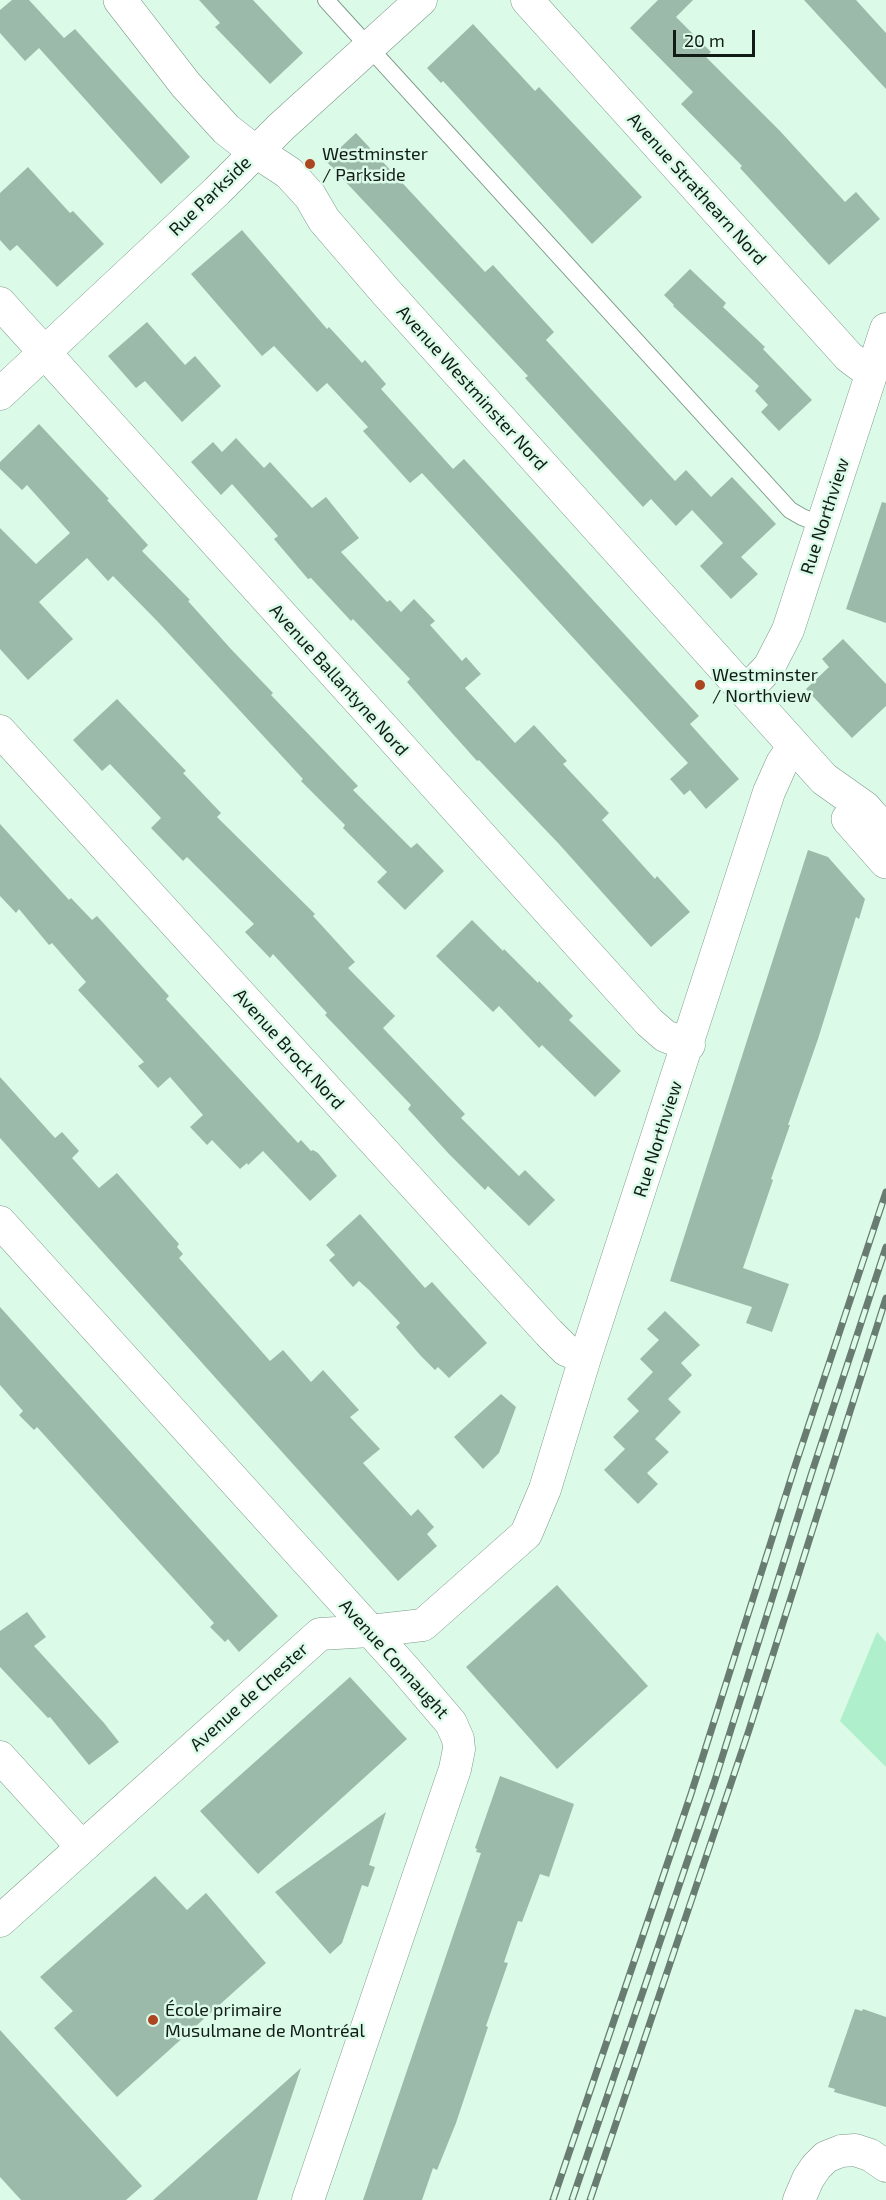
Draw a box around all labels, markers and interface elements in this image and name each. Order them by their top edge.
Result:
scale bar [676,18,758,56]
text: 20 m [684,29,725,51]
street label: Avenue Strathearn Nord [623,109,771,269]
place label: Westminster / Parkside [322,143,428,186]
street label: Rue Parkside [165,152,255,240]
marker: Westminster / Parkside [303,157,317,171]
street label: Avenue Westminster Nord [392,301,552,475]
street label: Rue Northview [796,455,854,577]
street label: Avenue Ballantyne Nord [265,600,413,760]
place label: Westminster / Northview [712,664,818,706]
marker: Westminster / Northview [693,678,707,692]
street label: Avenue Brock Nord [229,984,349,1114]
street label: Rue Northview [629,1078,687,1200]
street label: Avenue Connaught [335,1595,453,1723]
street label: Avenue de Chester [185,1638,313,1756]
place label: École primaire Musulmane de Montréal [165,1999,365,2042]
marker: École primaire Musulmane de Montréal [146,2013,160,2027]

